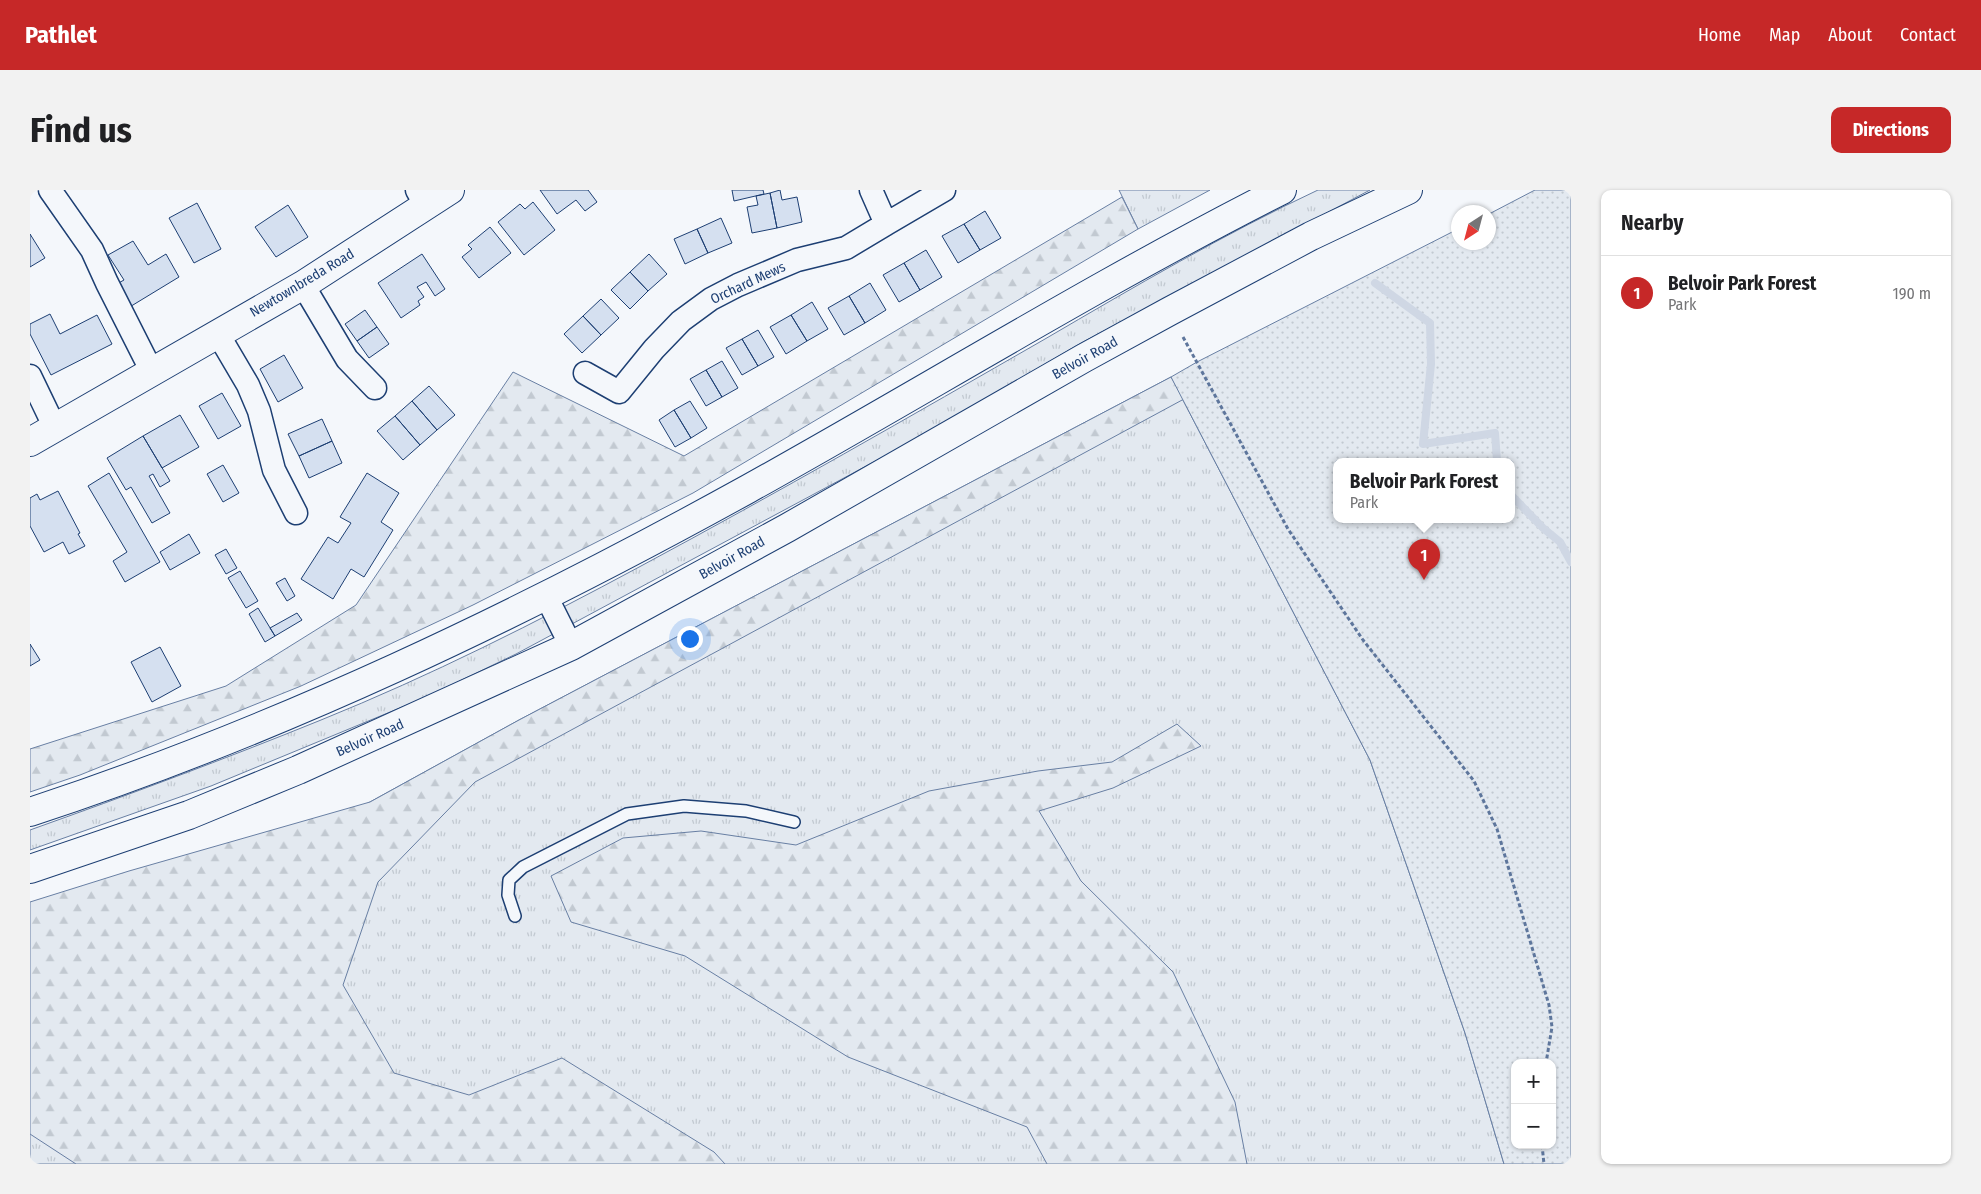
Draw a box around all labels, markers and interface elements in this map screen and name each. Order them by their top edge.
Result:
text: Pathlet [25,21,97,49]
text: Home [1698,24,1741,46]
text: Map [1769,24,1800,46]
text: About [1828,24,1872,46]
text: Contact [1900,24,1956,46]
button: Directions [1831,107,1951,153]
text: Find us [30,109,132,151]
north arrow [1451,205,1496,250]
text: Nearby [1621,210,1683,236]
street label: Newtownbreda Road [247,245,357,321]
street label: Orchard Mews [708,258,788,308]
text: Belvoir Park Forest [1668,272,1816,295]
text: 1 [1634,284,1640,303]
text: 190 m [1893,284,1931,303]
text: Park [1668,295,1696,314]
street label: Belvoir Road [1049,333,1121,383]
popup [1333,458,1515,523]
text: Belvoir Park Forest [1350,470,1498,493]
text: Park [1350,493,1378,512]
street label: Belvoir Road [696,533,768,583]
pin: 1 [1408,539,1440,580]
your location [677,626,703,652]
street label: Belvoir Road [333,716,407,760]
map controls [1511,1059,1556,1149]
button: + [1511,1059,1556,1104]
button: − [1511,1104,1556,1149]

